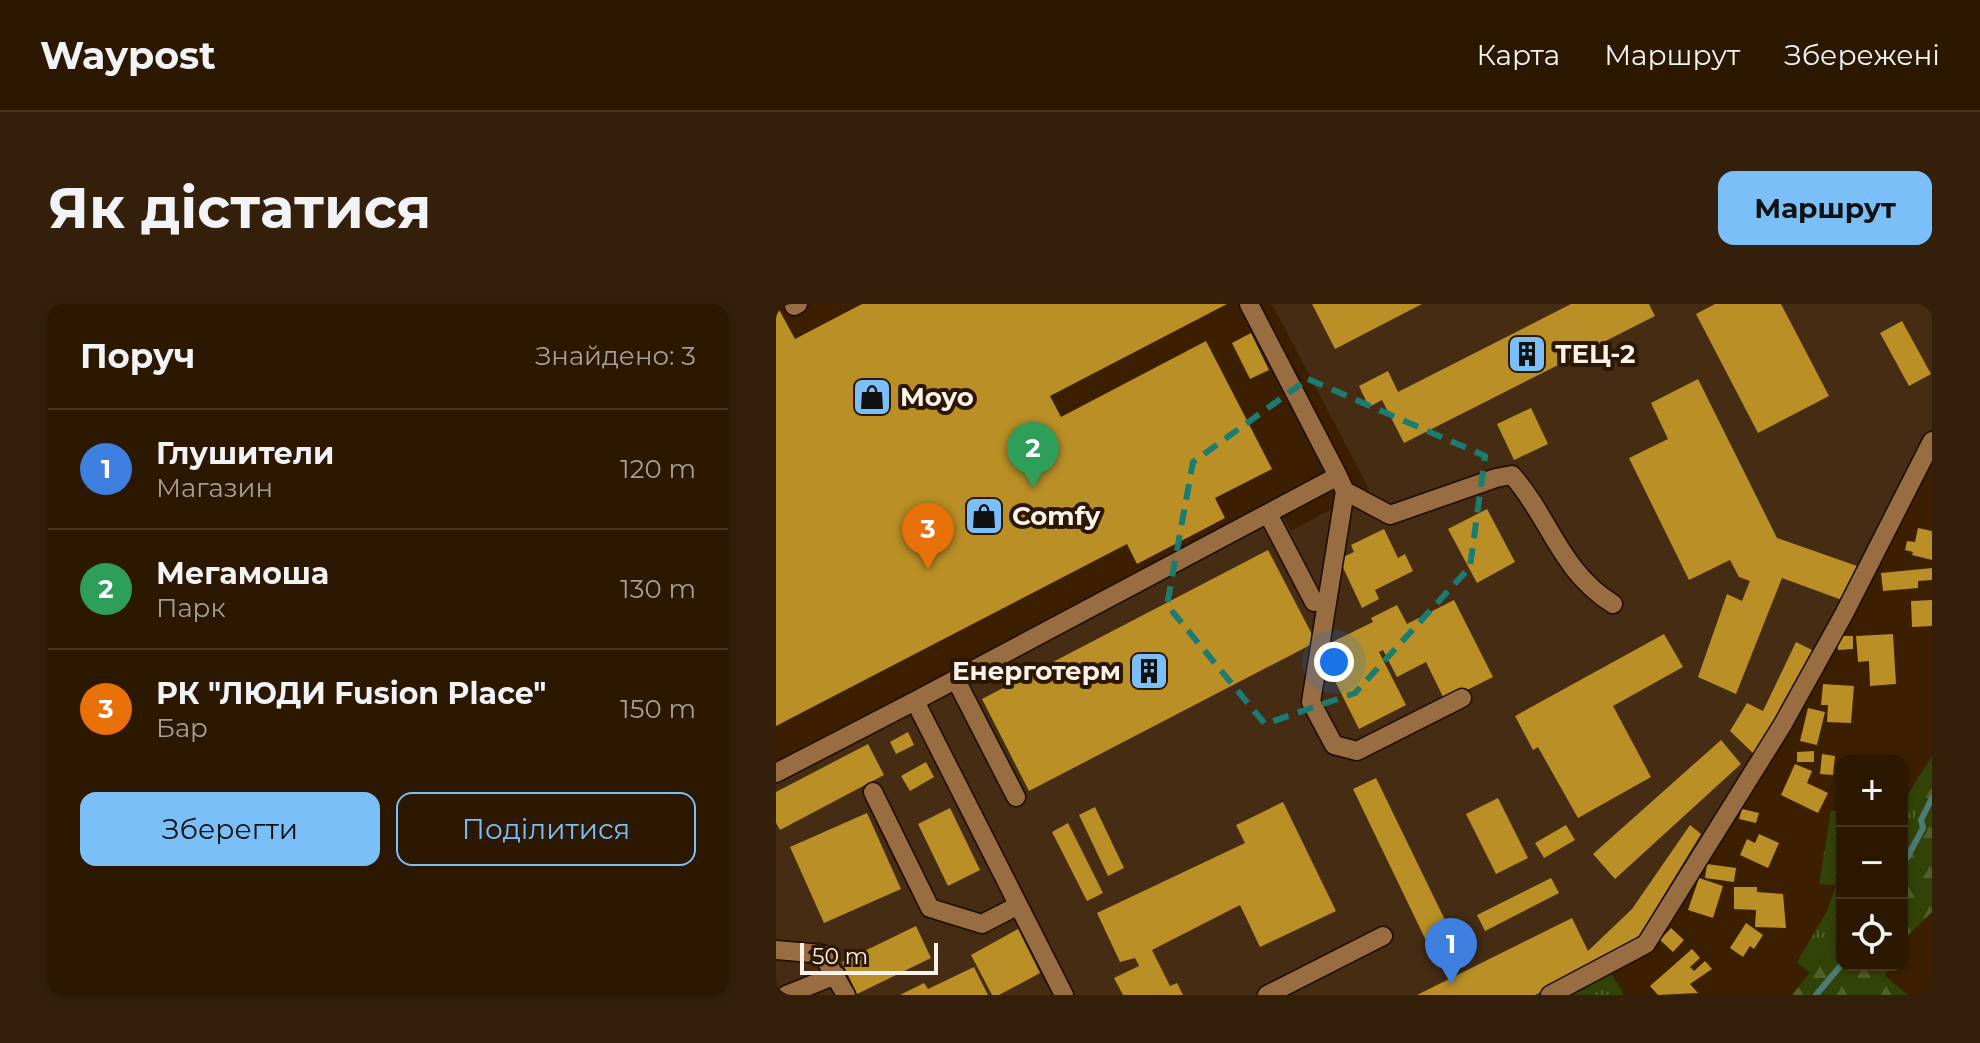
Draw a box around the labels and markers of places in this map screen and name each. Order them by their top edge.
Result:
building icon: ТЕЦ-2 [1506,333,1548,375]
place label: ТЕЦ-2 [1555,338,1635,370]
shop icon: Moyo [851,376,893,418]
place label: Moyo [900,381,974,413]
pin: 2 [1007,422,1059,488]
shop icon: Comfy [963,495,1005,537]
place label: Comfy [1012,500,1101,532]
pin: 3 [902,503,954,569]
building icon: Енерготерм [1128,650,1170,692]
place label: Енерготерм [952,655,1121,687]
pin: 1 [1425,918,1477,984]

